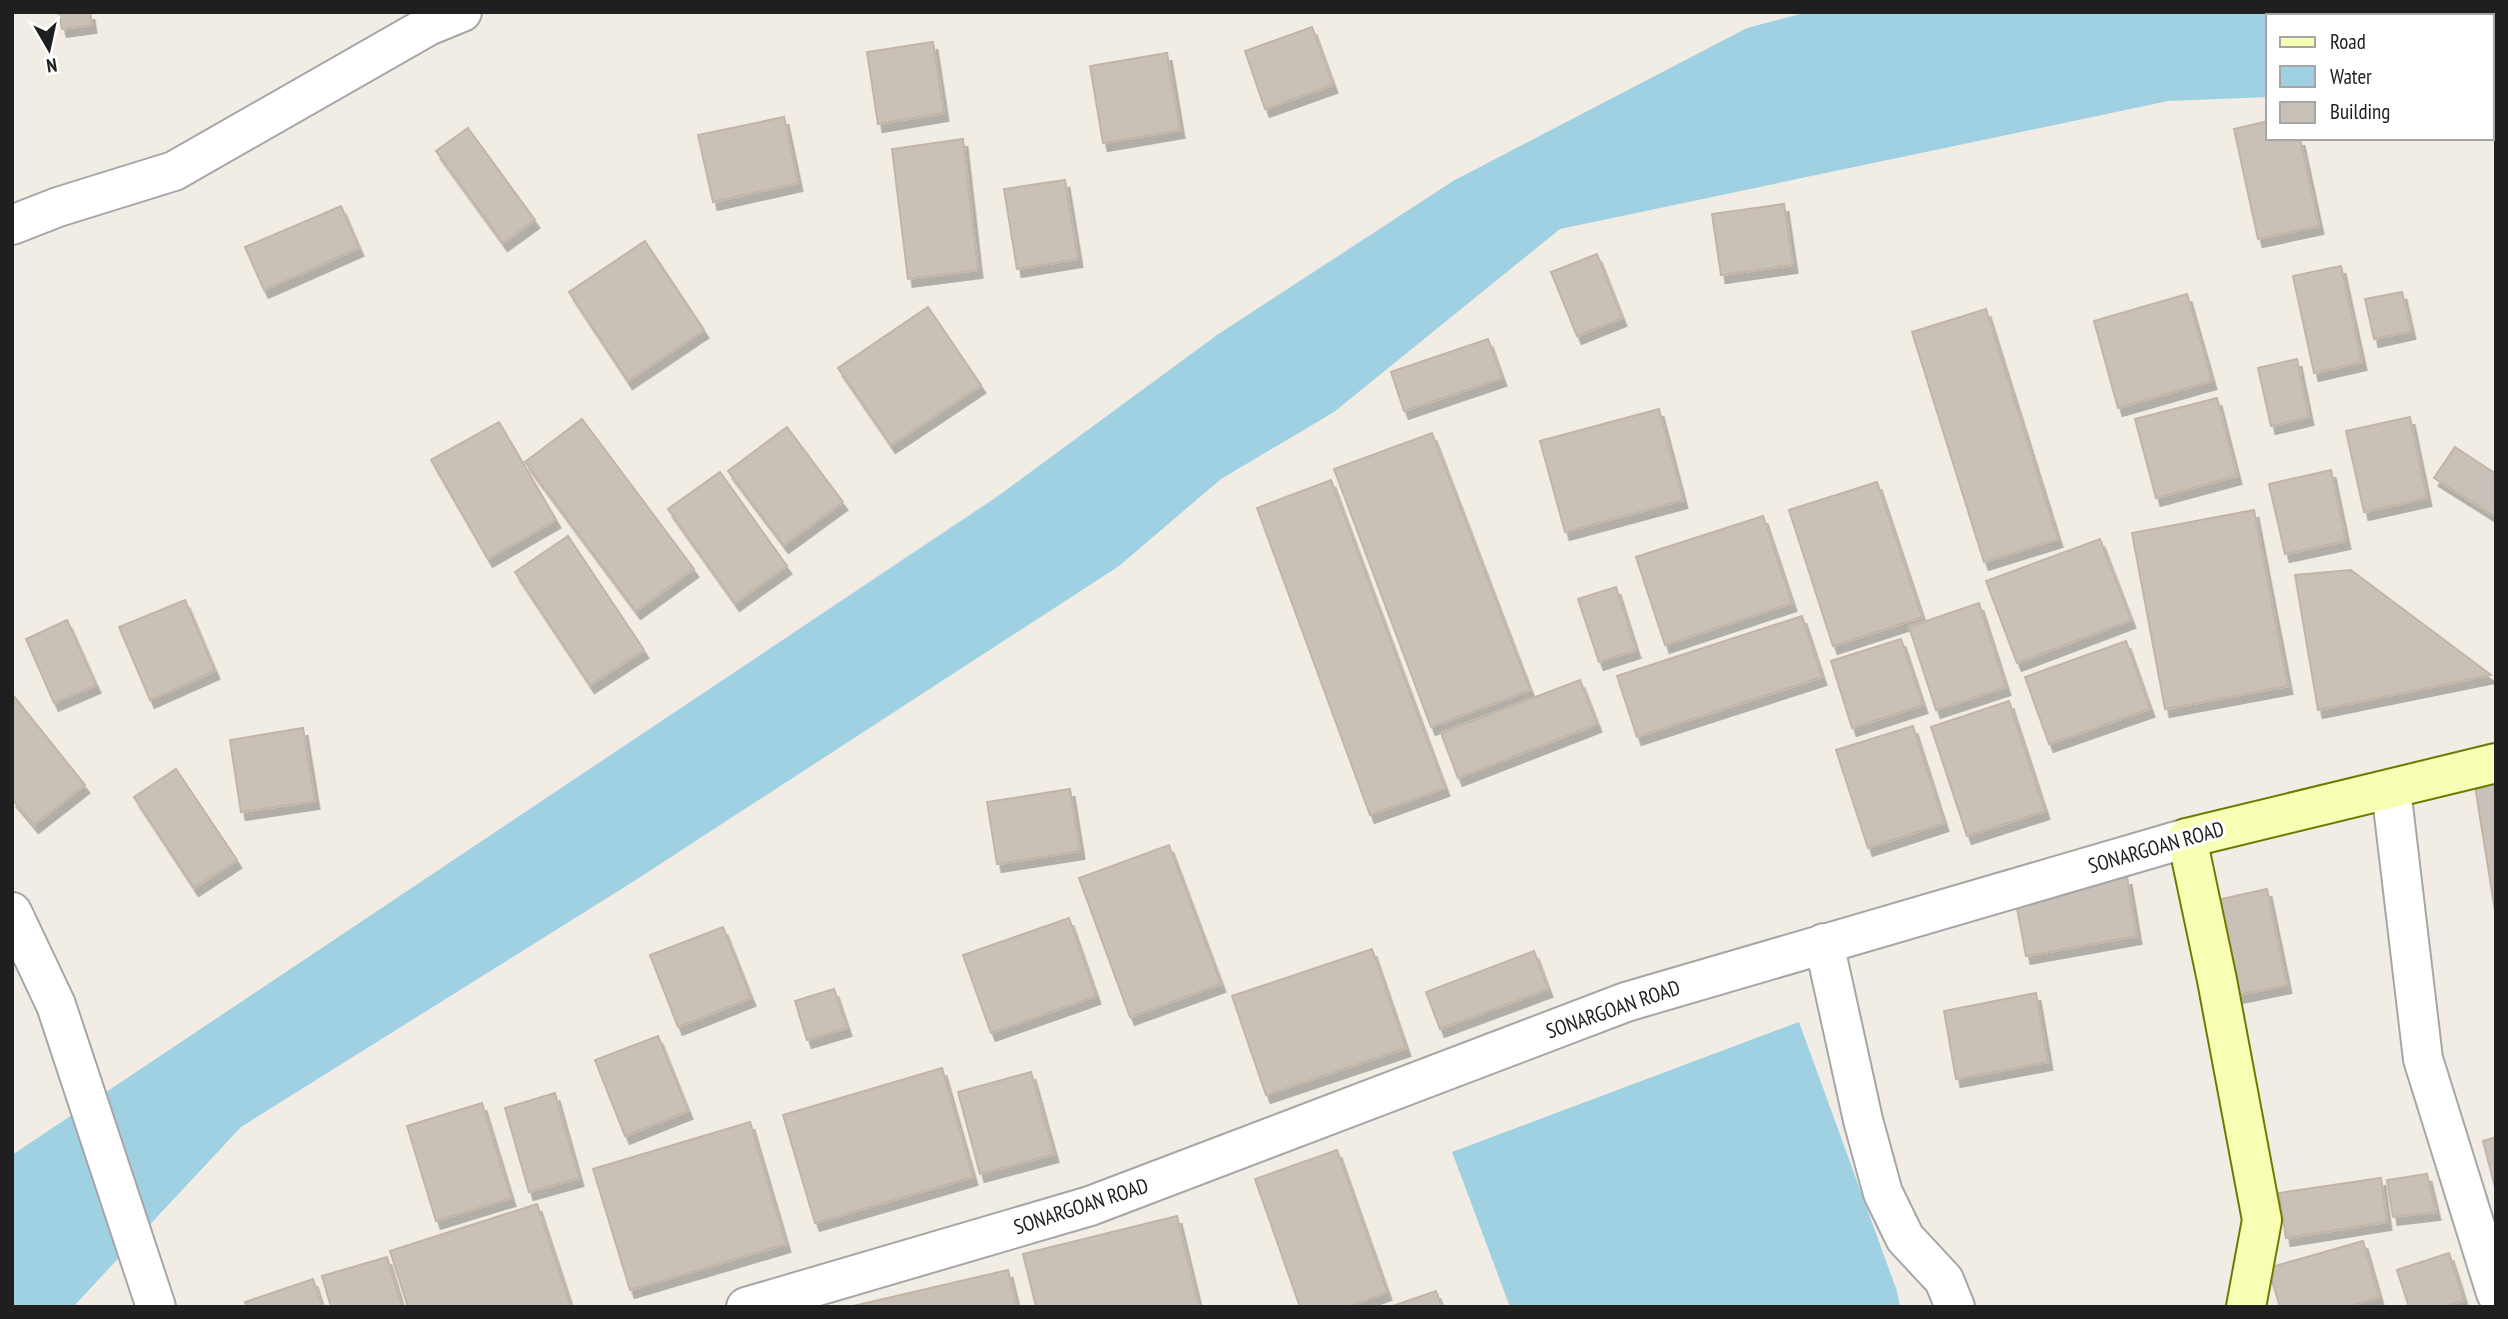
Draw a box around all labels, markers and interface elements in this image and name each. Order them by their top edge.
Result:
north arrow [14,14,84,84]
legend [2266,14,2494,140]
text: Road [2330,28,2366,55]
text: N [45,53,59,78]
text: Water [2330,63,2372,90]
text: Building [2330,98,2390,125]
street label: SONARGOAN ROAD [2085,815,2227,879]
street label: SONARGOAN ROAD [1542,973,1684,1045]
street label: SONARGOAN ROAD [1010,1172,1152,1240]

